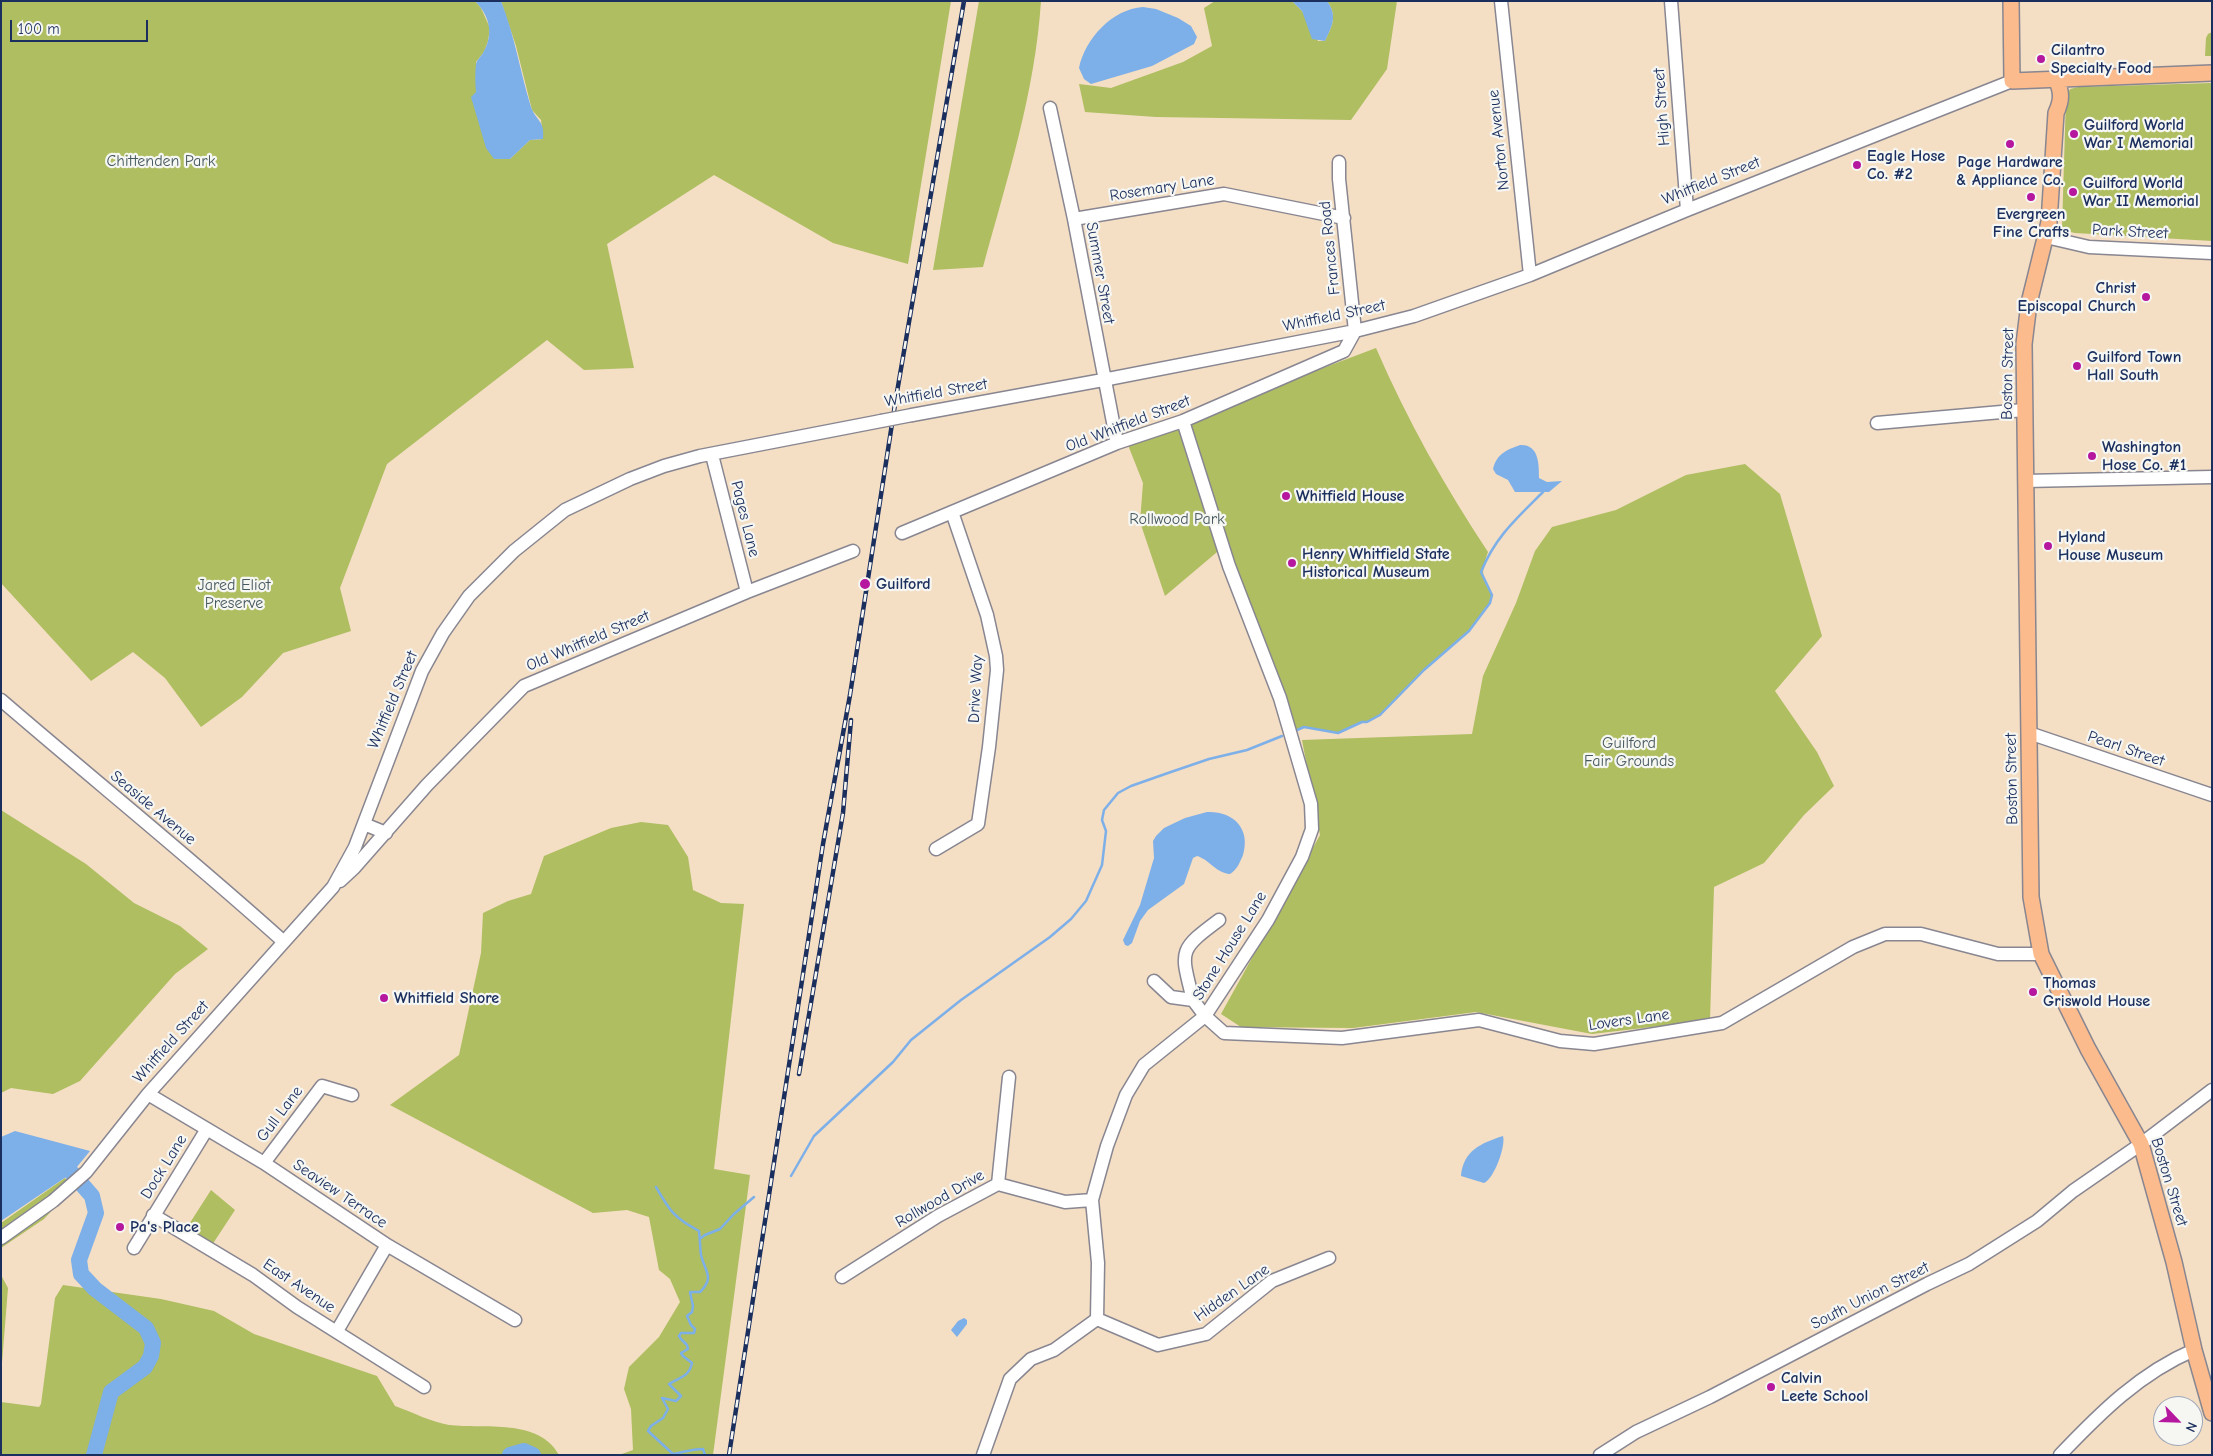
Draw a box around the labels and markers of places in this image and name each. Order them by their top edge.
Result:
place label: Cilantro Specialty Food [2051,40,2152,78]
marker: Cilantro Specialty Food [2035,53,2047,65]
place label: Guilford World War I Memorial [2084,115,2193,153]
marker: Guilford World War I Memorial [2068,128,2080,140]
marker: Page Hardware & Appliance Co. [2004,138,2016,150]
place label: Eagle Hose Co. #2 [1867,146,1945,184]
place label: Page Hardware & Appliance Co. [1956,152,2064,190]
marker: Eagle Hose Co. #2 [1851,159,1863,171]
place label: Guilford World War II Memorial [2083,173,2199,211]
marker: Guilford World War II Memorial [2067,186,2079,198]
marker: Evergreen Fine Crafts [2025,191,2037,203]
place label: Evergreen Fine Crafts [1993,204,2069,242]
place label: Christ Episcopal Church [2017,278,2136,316]
marker: Christ Episcopal Church [2140,291,2152,303]
place label: Guilford Town Hall South [2087,347,2181,385]
marker: Guilford Town Hall South [2071,360,2083,372]
place label: Washington Hose Co. #1 [2102,437,2186,475]
marker: Washington Hose Co. #1 [2086,450,2098,462]
place label: Whitfield House [1296,486,1404,506]
marker: Whitfield House [1280,490,1292,502]
place label: Hyland House Museum [2058,527,2163,565]
marker: Hyland House Museum [2042,540,2054,552]
place label: Henry Whitfield State Historical Museum [1302,544,1450,582]
marker: Henry Whitfield State Historical Museum [1286,557,1298,569]
place label: Guilford [876,574,931,594]
marker: Guilford [858,577,872,591]
place label: Thomas Griswold House [2043,973,2150,1011]
marker: Thomas Griswold House [2027,986,2039,998]
place label: Whitfield Shore [394,988,499,1008]
marker: Whitfield Shore [378,992,390,1004]
place label: Pa's Place [130,1217,199,1237]
marker: Pa's Place [114,1221,126,1233]
place label: Calvin Leete School [1781,1368,1868,1406]
marker: Calvin Leete School [1765,1381,1777,1393]

